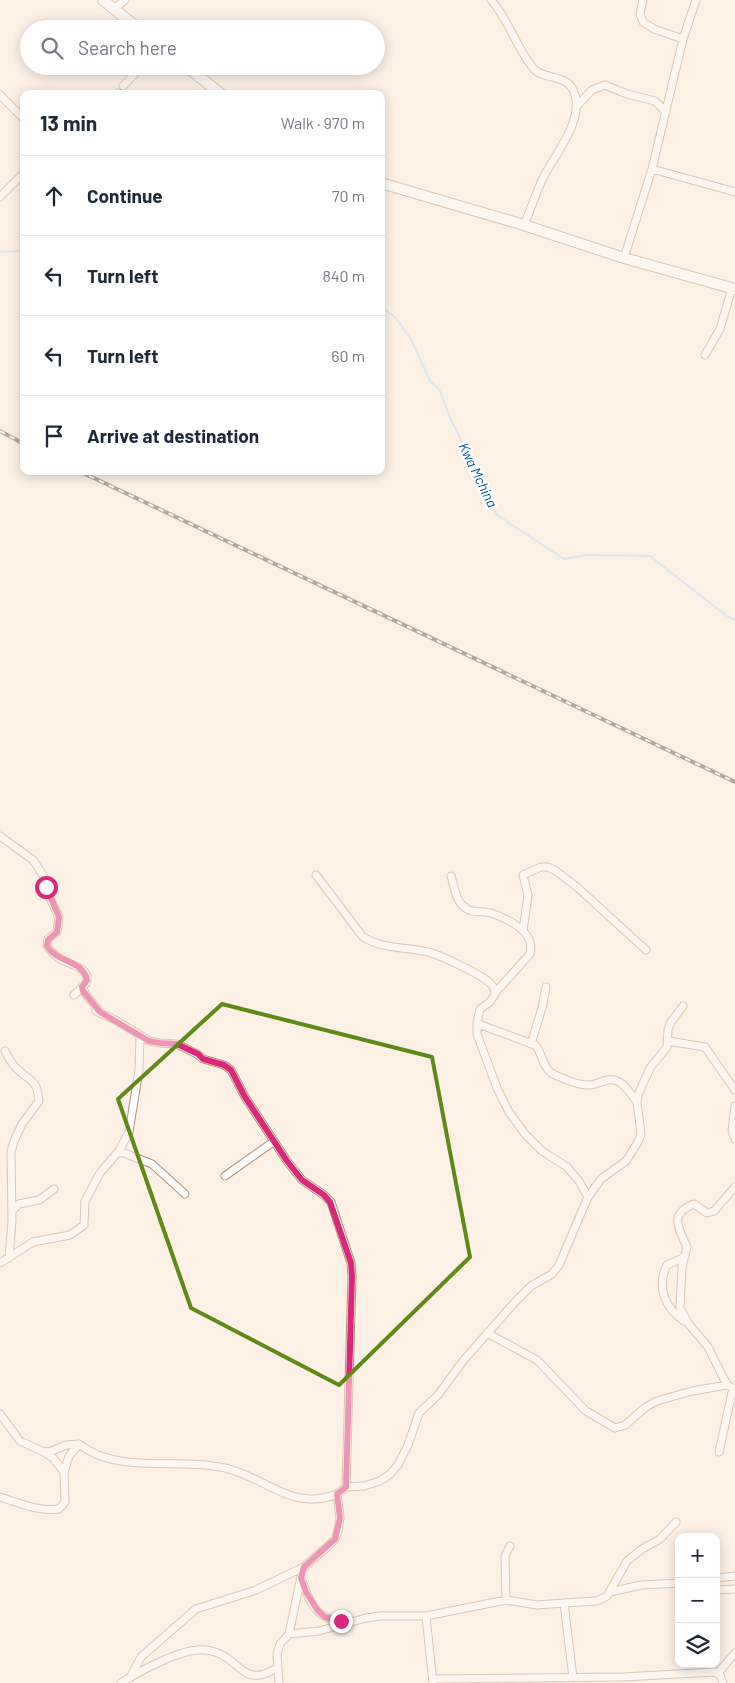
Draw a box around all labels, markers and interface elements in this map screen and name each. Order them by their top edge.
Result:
search box [20,20,385,75]
icon: search [38,34,66,62]
text: Search here [78,36,177,59]
text: 13 min [40,110,97,135]
text: Walk · 970 m [281,113,365,132]
icon: ahead [40,182,68,210]
text: Continue [87,184,163,207]
text: 70 m [332,186,365,205]
icon: left [40,262,68,290]
text: Turn left [87,264,158,287]
text: 840 m [322,266,365,285]
icon: left [40,342,68,370]
text: Turn left [87,344,158,367]
text: 60 m [331,346,365,365]
icon: arrive [40,422,68,450]
text: Arrive at destination [87,424,259,447]
water label: Kwa Mchina [455,440,501,510]
route start [35,876,58,899]
map controls [675,1533,720,1668]
button: + [675,1533,720,1578]
button: − [675,1578,720,1623]
route end [330,1610,353,1633]
button: layers [675,1623,720,1668]

